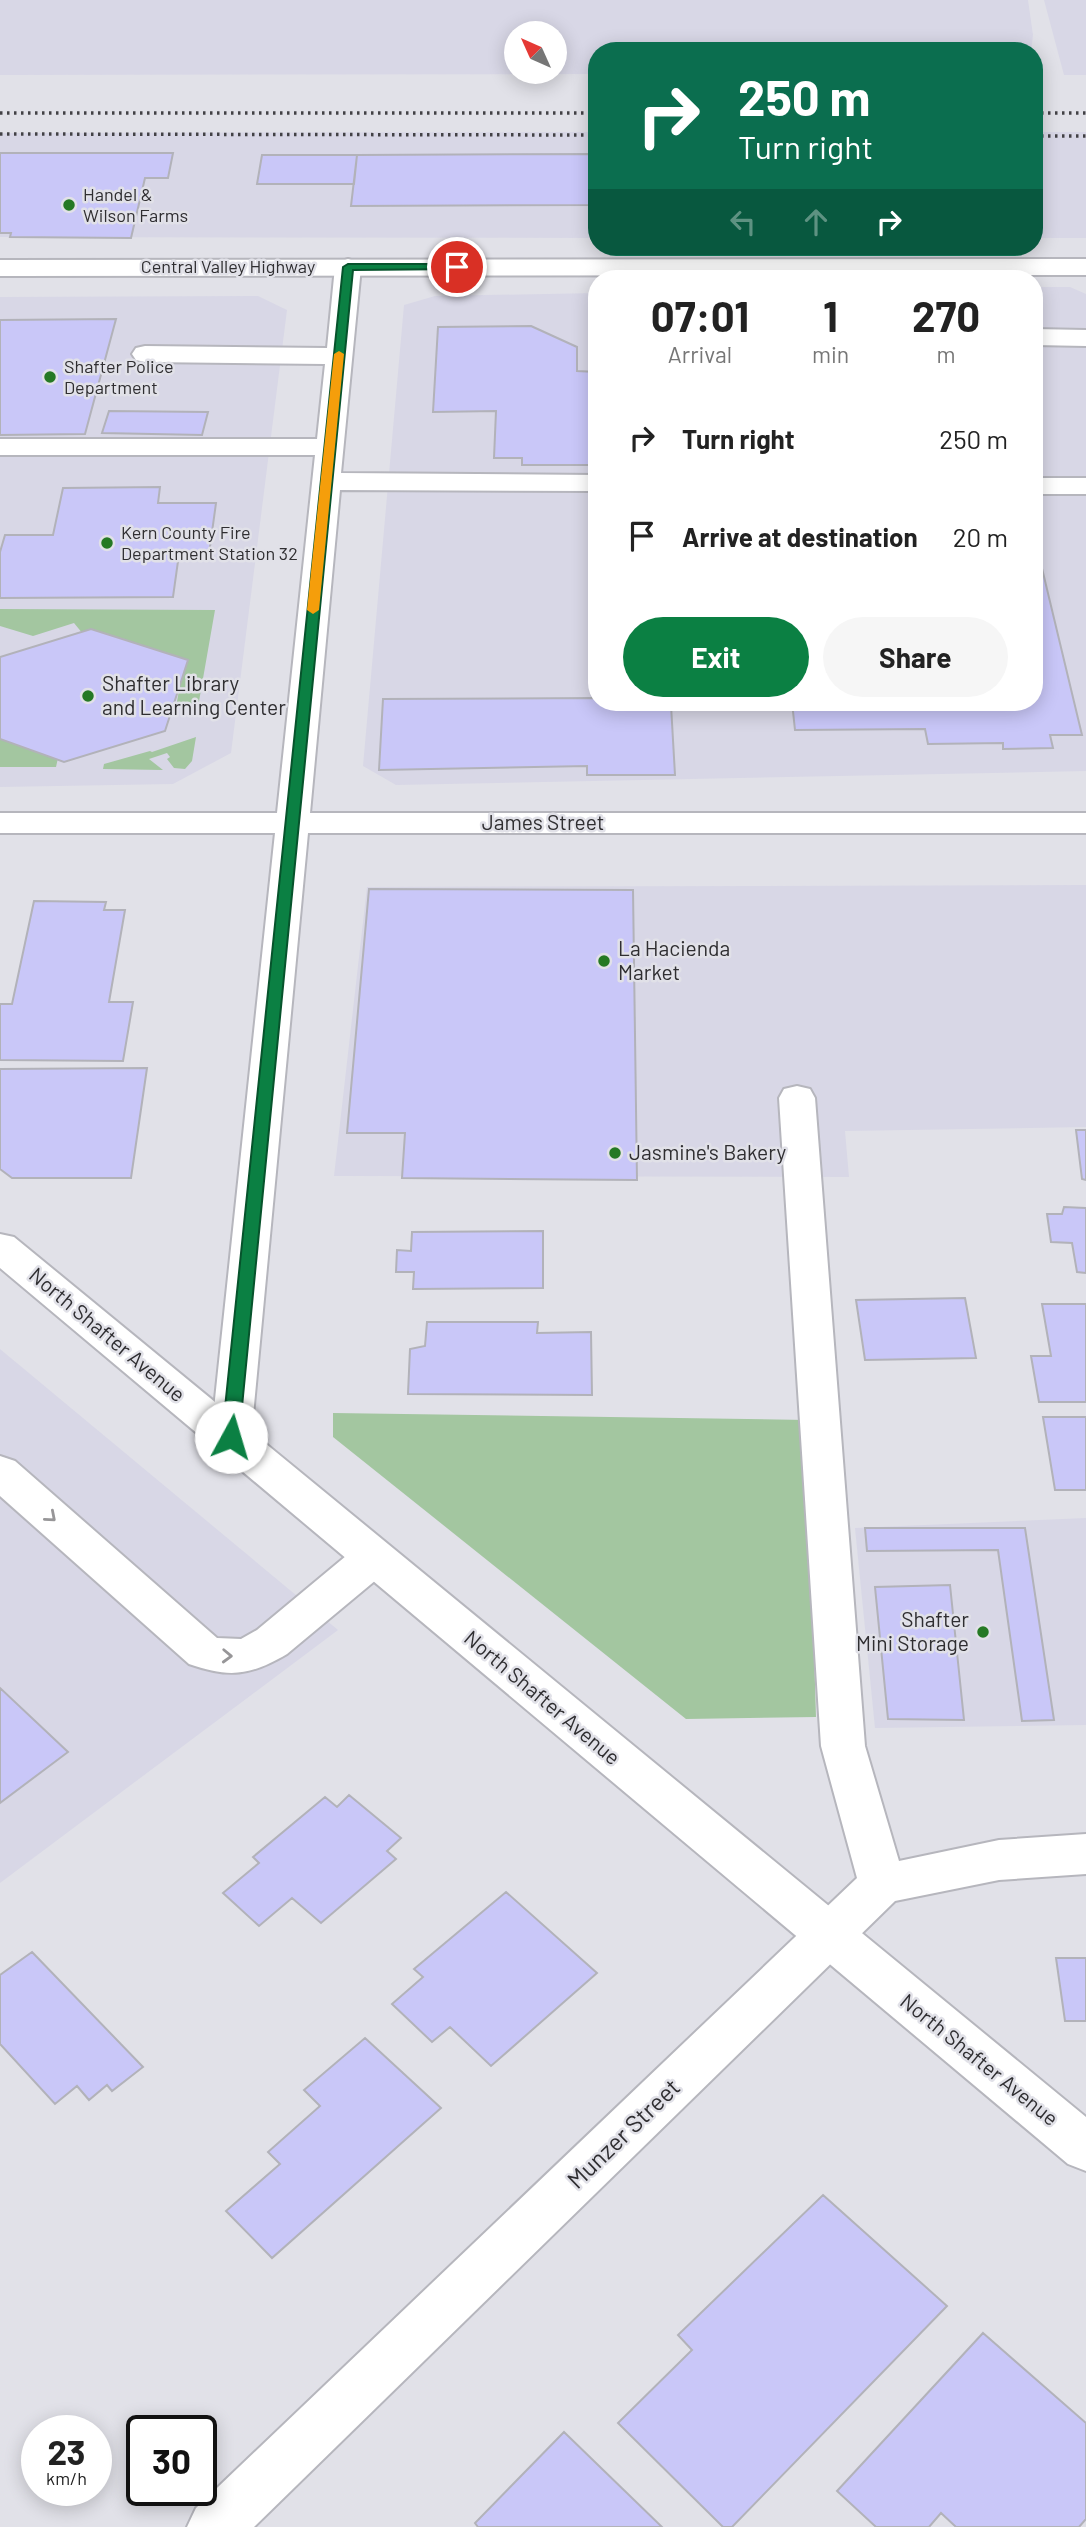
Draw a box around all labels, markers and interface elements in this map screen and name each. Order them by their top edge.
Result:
north arrow [504,21,567,84]
map controls [504,21,567,84]
text: 250 m [738,67,871,126]
icon: right [623,70,714,161]
text: Turn right [738,127,873,165]
place label: Handel & Wilson Farms [83,183,188,226]
marker: Handel & Wilson Farms [61,197,77,213]
icon: left [724,203,762,241]
icon: ahead [797,203,835,241]
icon: right [870,203,908,241]
pin [427,237,487,297]
icon: arrive [438,248,476,286]
street label: Central Valley Highway [141,255,315,277]
text: 07:01 [651,290,749,340]
text: 1 [823,290,838,340]
text: 270 [912,290,980,340]
text: Arrival [668,340,732,368]
text: min [812,340,849,368]
text: m [937,340,956,368]
place label: Shafter Police Department [64,355,174,398]
marker: Shafter Police Department [42,369,58,385]
icon: right [623,419,661,457]
text: Turn right [682,423,795,454]
text: 250 m [939,423,1008,454]
icon: arrive [623,517,661,555]
place label: Kern County Fire Department Station 32 [121,521,298,564]
text: Arrive at destination [682,521,918,552]
text: 20 m [953,521,1008,552]
marker: Kern County Fire Department Station 32 [99,535,115,551]
button: Exit [623,617,809,697]
button: Share [823,617,1008,697]
place label: Shafter Library and Learning Center [102,670,286,719]
marker: Shafter Library and Learning Center [80,688,96,704]
street label: James Street [482,809,604,834]
place label: La Hacienda Market [618,935,730,984]
marker: La Hacienda Market [596,953,612,969]
place label: Jasmine's Bakery [629,1139,786,1164]
marker: Jasmine's Bakery [607,1145,623,1161]
street label: North Shafter Avenue [25,1261,191,1406]
position arrow [194,1400,268,1474]
one-way arrow [43,1509,56,1521]
place label: Shafter Mini Storage [856,1606,969,1655]
street label: North Shafter Avenue [460,1624,626,1769]
marker: Shafter Mini Storage [975,1624,991,1640]
one-way arrow [222,1648,233,1663]
street label: North Shafter Avenue [896,1988,1064,2130]
street label: Munzer Street [561,2072,685,2194]
speed limit sign: 30 [126,2415,217,2506]
text: 23 [47,2430,86,2472]
text: km/h [46,2467,87,2489]

